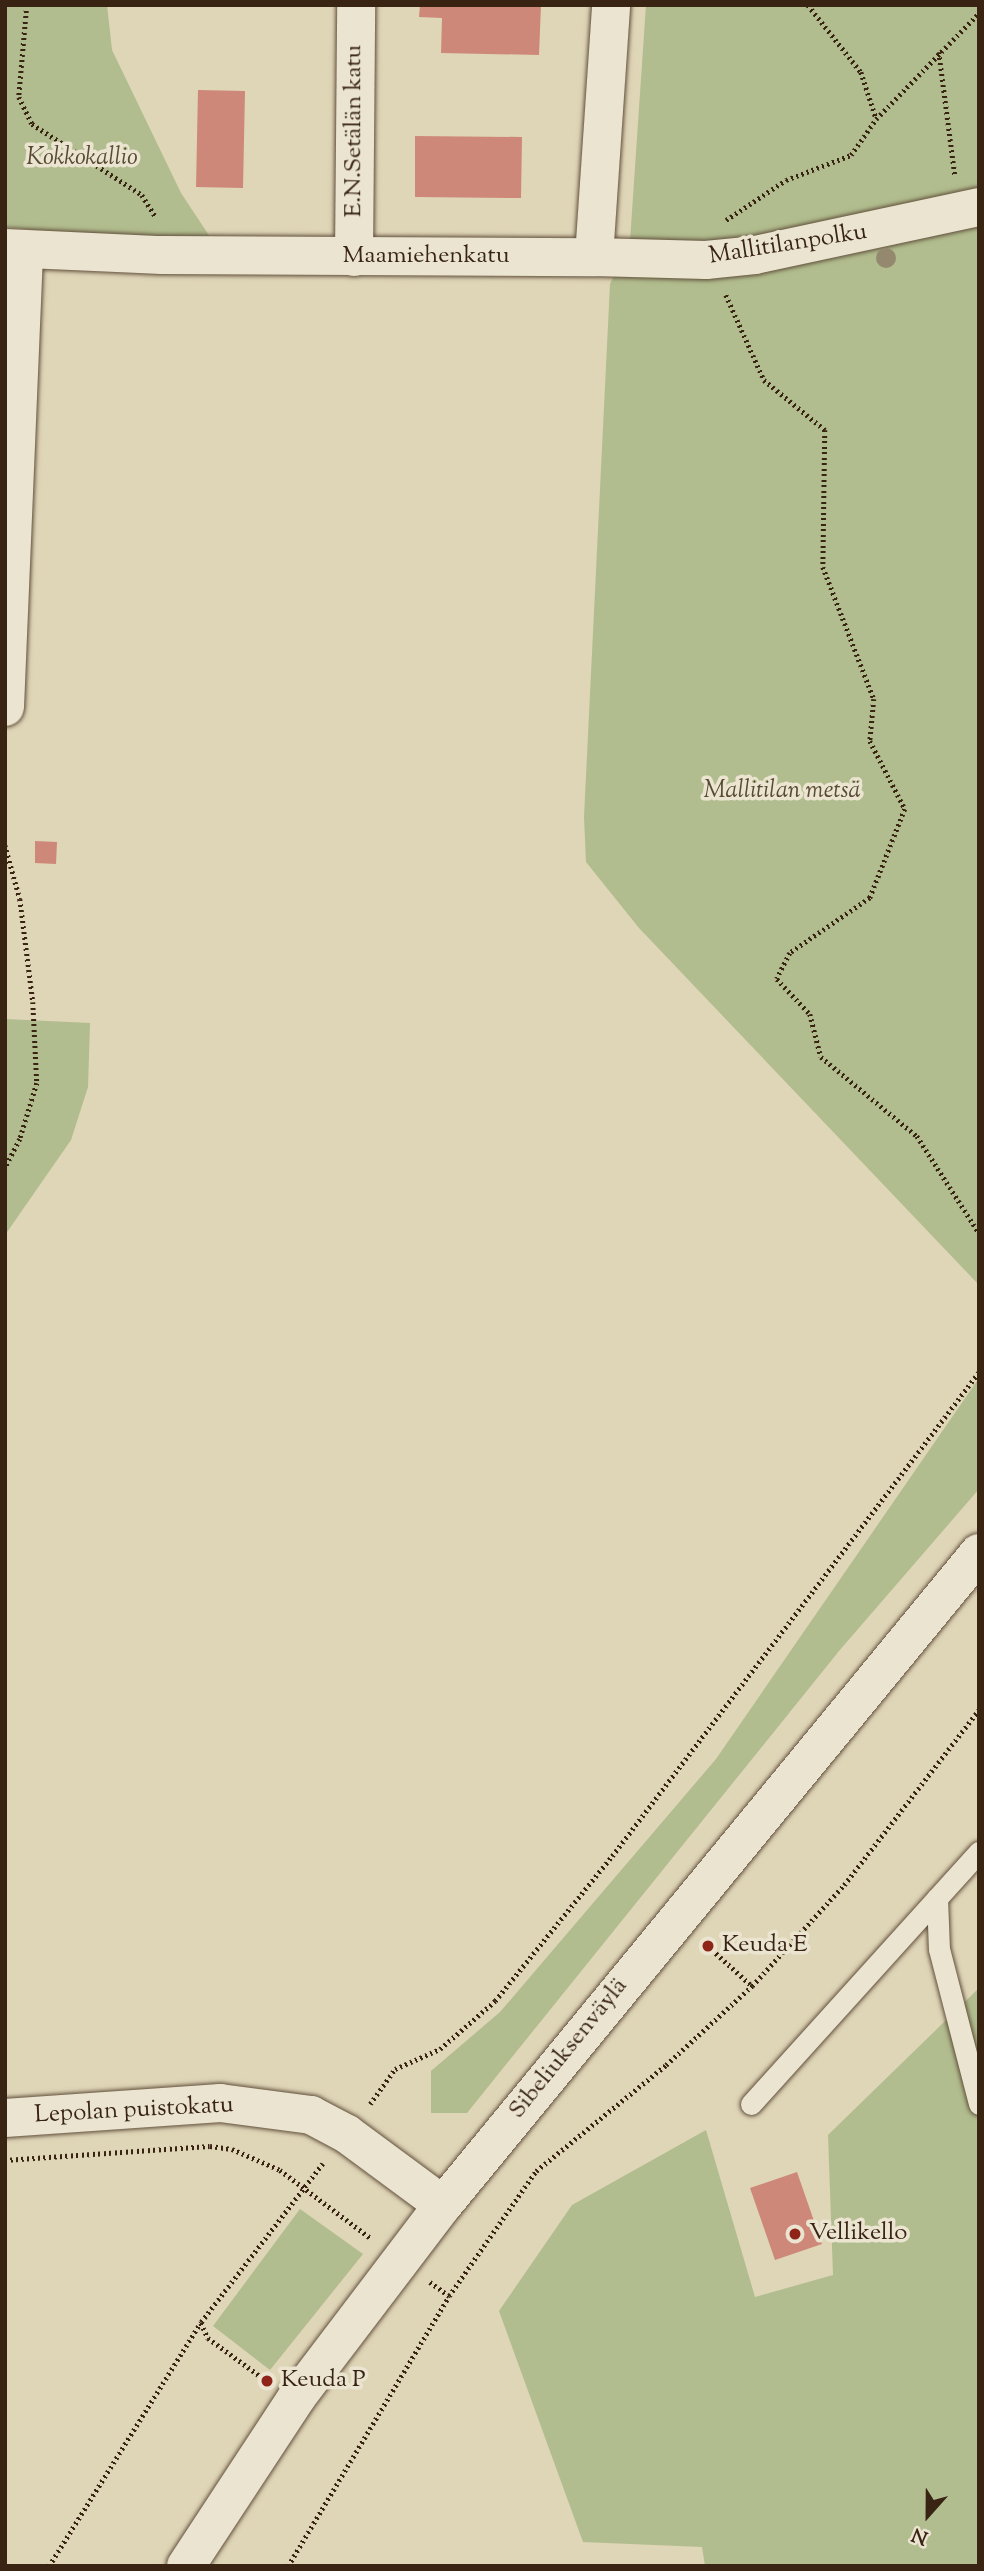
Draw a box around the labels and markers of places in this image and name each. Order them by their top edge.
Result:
place label: Keuda E [722,1932,808,1960]
marker: Keuda E [700,1938,716,1954]
place label: Vellikello [809,2220,907,2248]
marker: Vellikello [787,2226,803,2242]
place label: Keuda P [281,2367,366,2395]
marker: Keuda P [259,2373,275,2389]

